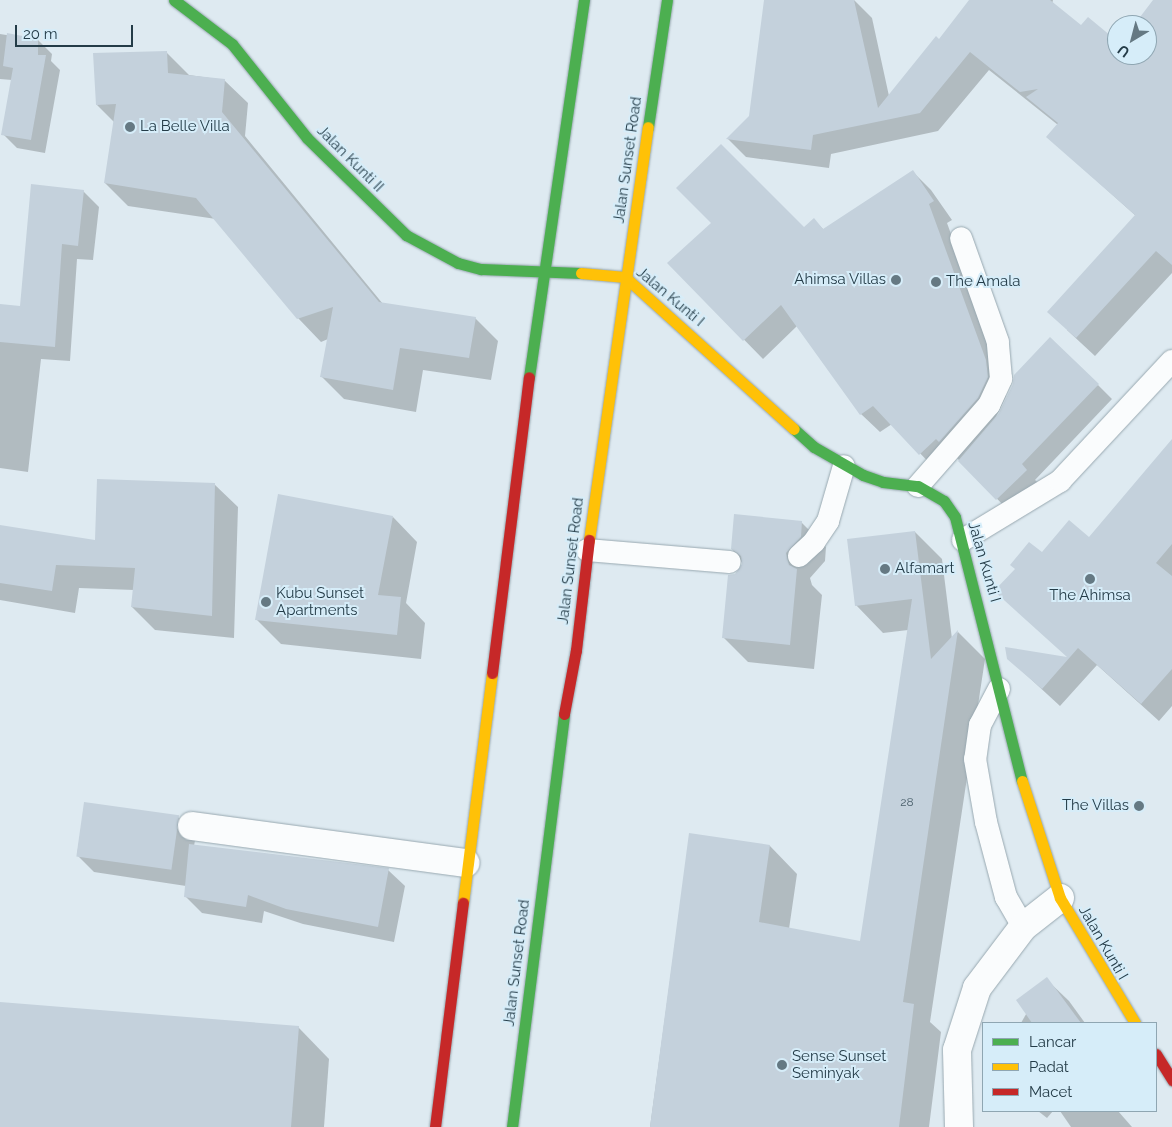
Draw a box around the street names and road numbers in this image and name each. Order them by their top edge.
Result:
street label: Jalan Sunset Road [610,96,646,224]
street label: Jalan Kunti II [313,122,387,196]
street label: Jalan Kunti I [632,263,708,331]
street label: Jalan Sunset Road [554,497,588,625]
street label: Jalan Kunti I [964,520,1004,604]
street label: Jalan Sunset Road [500,899,534,1027]
street label: Jalan Kunti I [1074,903,1132,983]

